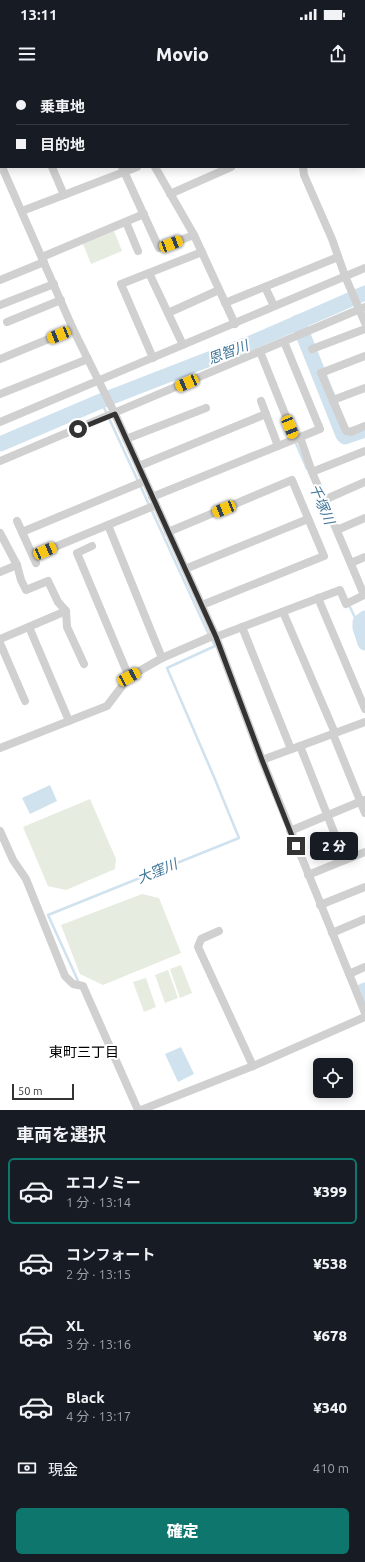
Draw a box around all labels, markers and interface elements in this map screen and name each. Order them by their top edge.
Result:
text: 13:11 [20,6,58,23]
icon: menu [16,43,38,65]
icon: share [327,43,349,65]
text: Movio [156,44,209,64]
text: 乗車地 [40,98,85,115]
text: 目的地 [40,136,85,153]
car [158,234,184,254]
car [46,325,72,345]
water label: 恩智川 [206,336,252,367]
car [174,373,200,393]
car [280,414,300,440]
route start [69,420,87,438]
water label: 千塚川 [306,482,338,528]
car [211,499,237,519]
car [32,541,58,561]
car [116,666,142,688]
callout: 2 分 [310,832,358,860]
route end [287,837,305,855]
text: 2 分 [322,839,346,853]
water label: 大窪川 [135,855,181,886]
district label: 東町三丁目 [49,1044,119,1060]
map controls [313,1058,353,1098]
button: locate [313,1058,353,1098]
scale bar [12,1082,74,1101]
text: 50 m [18,1085,42,1097]
text: 車両を選択 [16,1124,106,1144]
icon: car [18,1173,54,1209]
text: エコノミー [66,1174,141,1191]
text: ¥399 [313,1183,347,1200]
text: 1 分 · 13:14 [66,1195,131,1209]
icon: car [18,1245,54,1281]
text: コンフォート [66,1246,156,1263]
text: ¥538 [313,1255,347,1272]
text: 2 分 · 13:15 [66,1267,131,1281]
icon: car [18,1317,54,1353]
text: XL [66,1317,84,1334]
text: ¥678 [313,1327,347,1344]
text: 3 分 · 13:16 [66,1337,131,1351]
icon: car [18,1389,54,1425]
text: Black [66,1389,105,1406]
text: ¥340 [313,1399,347,1416]
text: 4 分 · 13:17 [66,1409,131,1423]
icon: cash [16,1457,38,1479]
text: 現金 [48,1461,78,1478]
text: 410 m [313,1461,349,1475]
button: 確定 [16,1508,349,1554]

